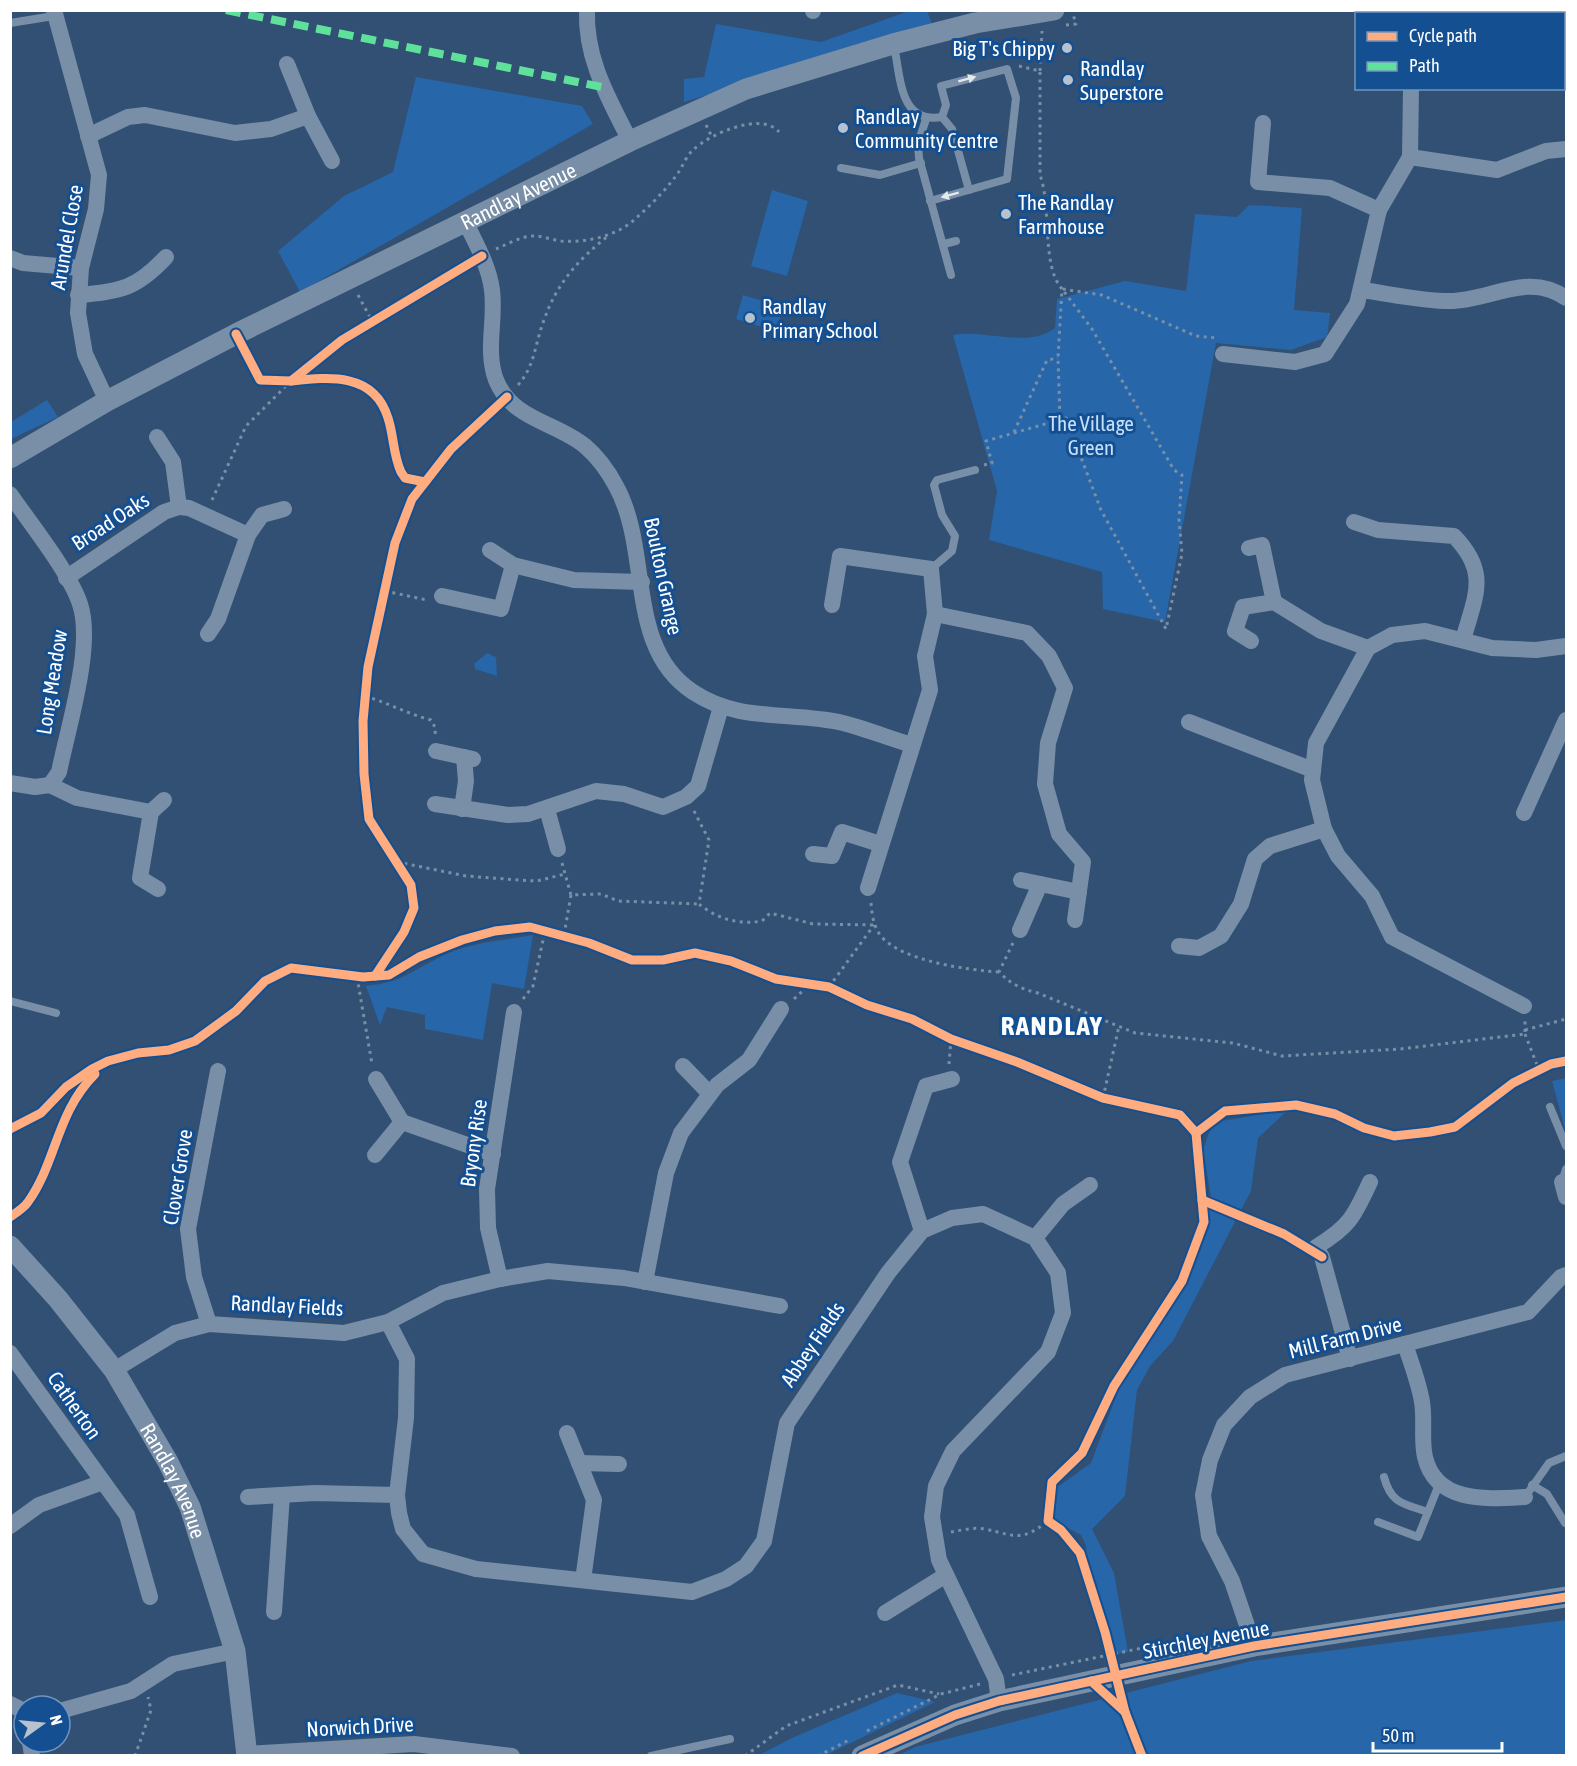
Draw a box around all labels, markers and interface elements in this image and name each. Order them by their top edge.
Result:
legend [1355,12,1565,90]
text: Cycle path [1409,25,1477,46]
place label: Big T's Chippy [952,36,1055,60]
marker: Big T's Chippy [1060,41,1074,55]
text: Path [1409,55,1440,76]
place label: Randlay Superstore [1080,56,1164,104]
marker: Randlay Superstore [1061,73,1075,87]
one-way arrow [958,74,976,83]
place label: Randlay Community Centre [855,104,998,152]
marker: Randlay Community Centre [836,121,850,135]
street label: Randlay Avenue [456,157,580,234]
street label: Arundel Close [45,183,87,291]
place label: The Randlay Farmhouse [1018,190,1114,238]
one-way arrow [941,191,959,201]
marker: The Randlay Farmhouse [999,207,1013,221]
place label: Randlay Primary School [762,294,878,342]
marker: Randlay Primary School [743,311,757,325]
park label: The Village Green [1048,411,1134,459]
street label: Broad Oaks [67,487,153,555]
street label: Boulton Grange [640,515,688,637]
street label: Long Meadow [31,628,71,736]
district label: RANDLAY [1001,1010,1103,1041]
street label: Bryony Rise [455,1098,491,1188]
street label: Clover Grove [158,1127,196,1227]
street label: Randlay Fields [230,1290,344,1320]
street label: Abbey Fields [775,1297,849,1391]
street label: Mill Farm Drive [1286,1311,1404,1363]
street label: Catherton [43,1367,107,1443]
street label: Randlay Avenue [136,1419,211,1541]
street label: Stirchley Avenue [1141,1615,1271,1663]
north arrow [12,1694,72,1754]
street label: Norwich Drive [306,1711,414,1741]
text: N [47,1713,66,1727]
scale bar [1373,1715,1502,1753]
text: 50 m [1382,1725,1414,1746]

